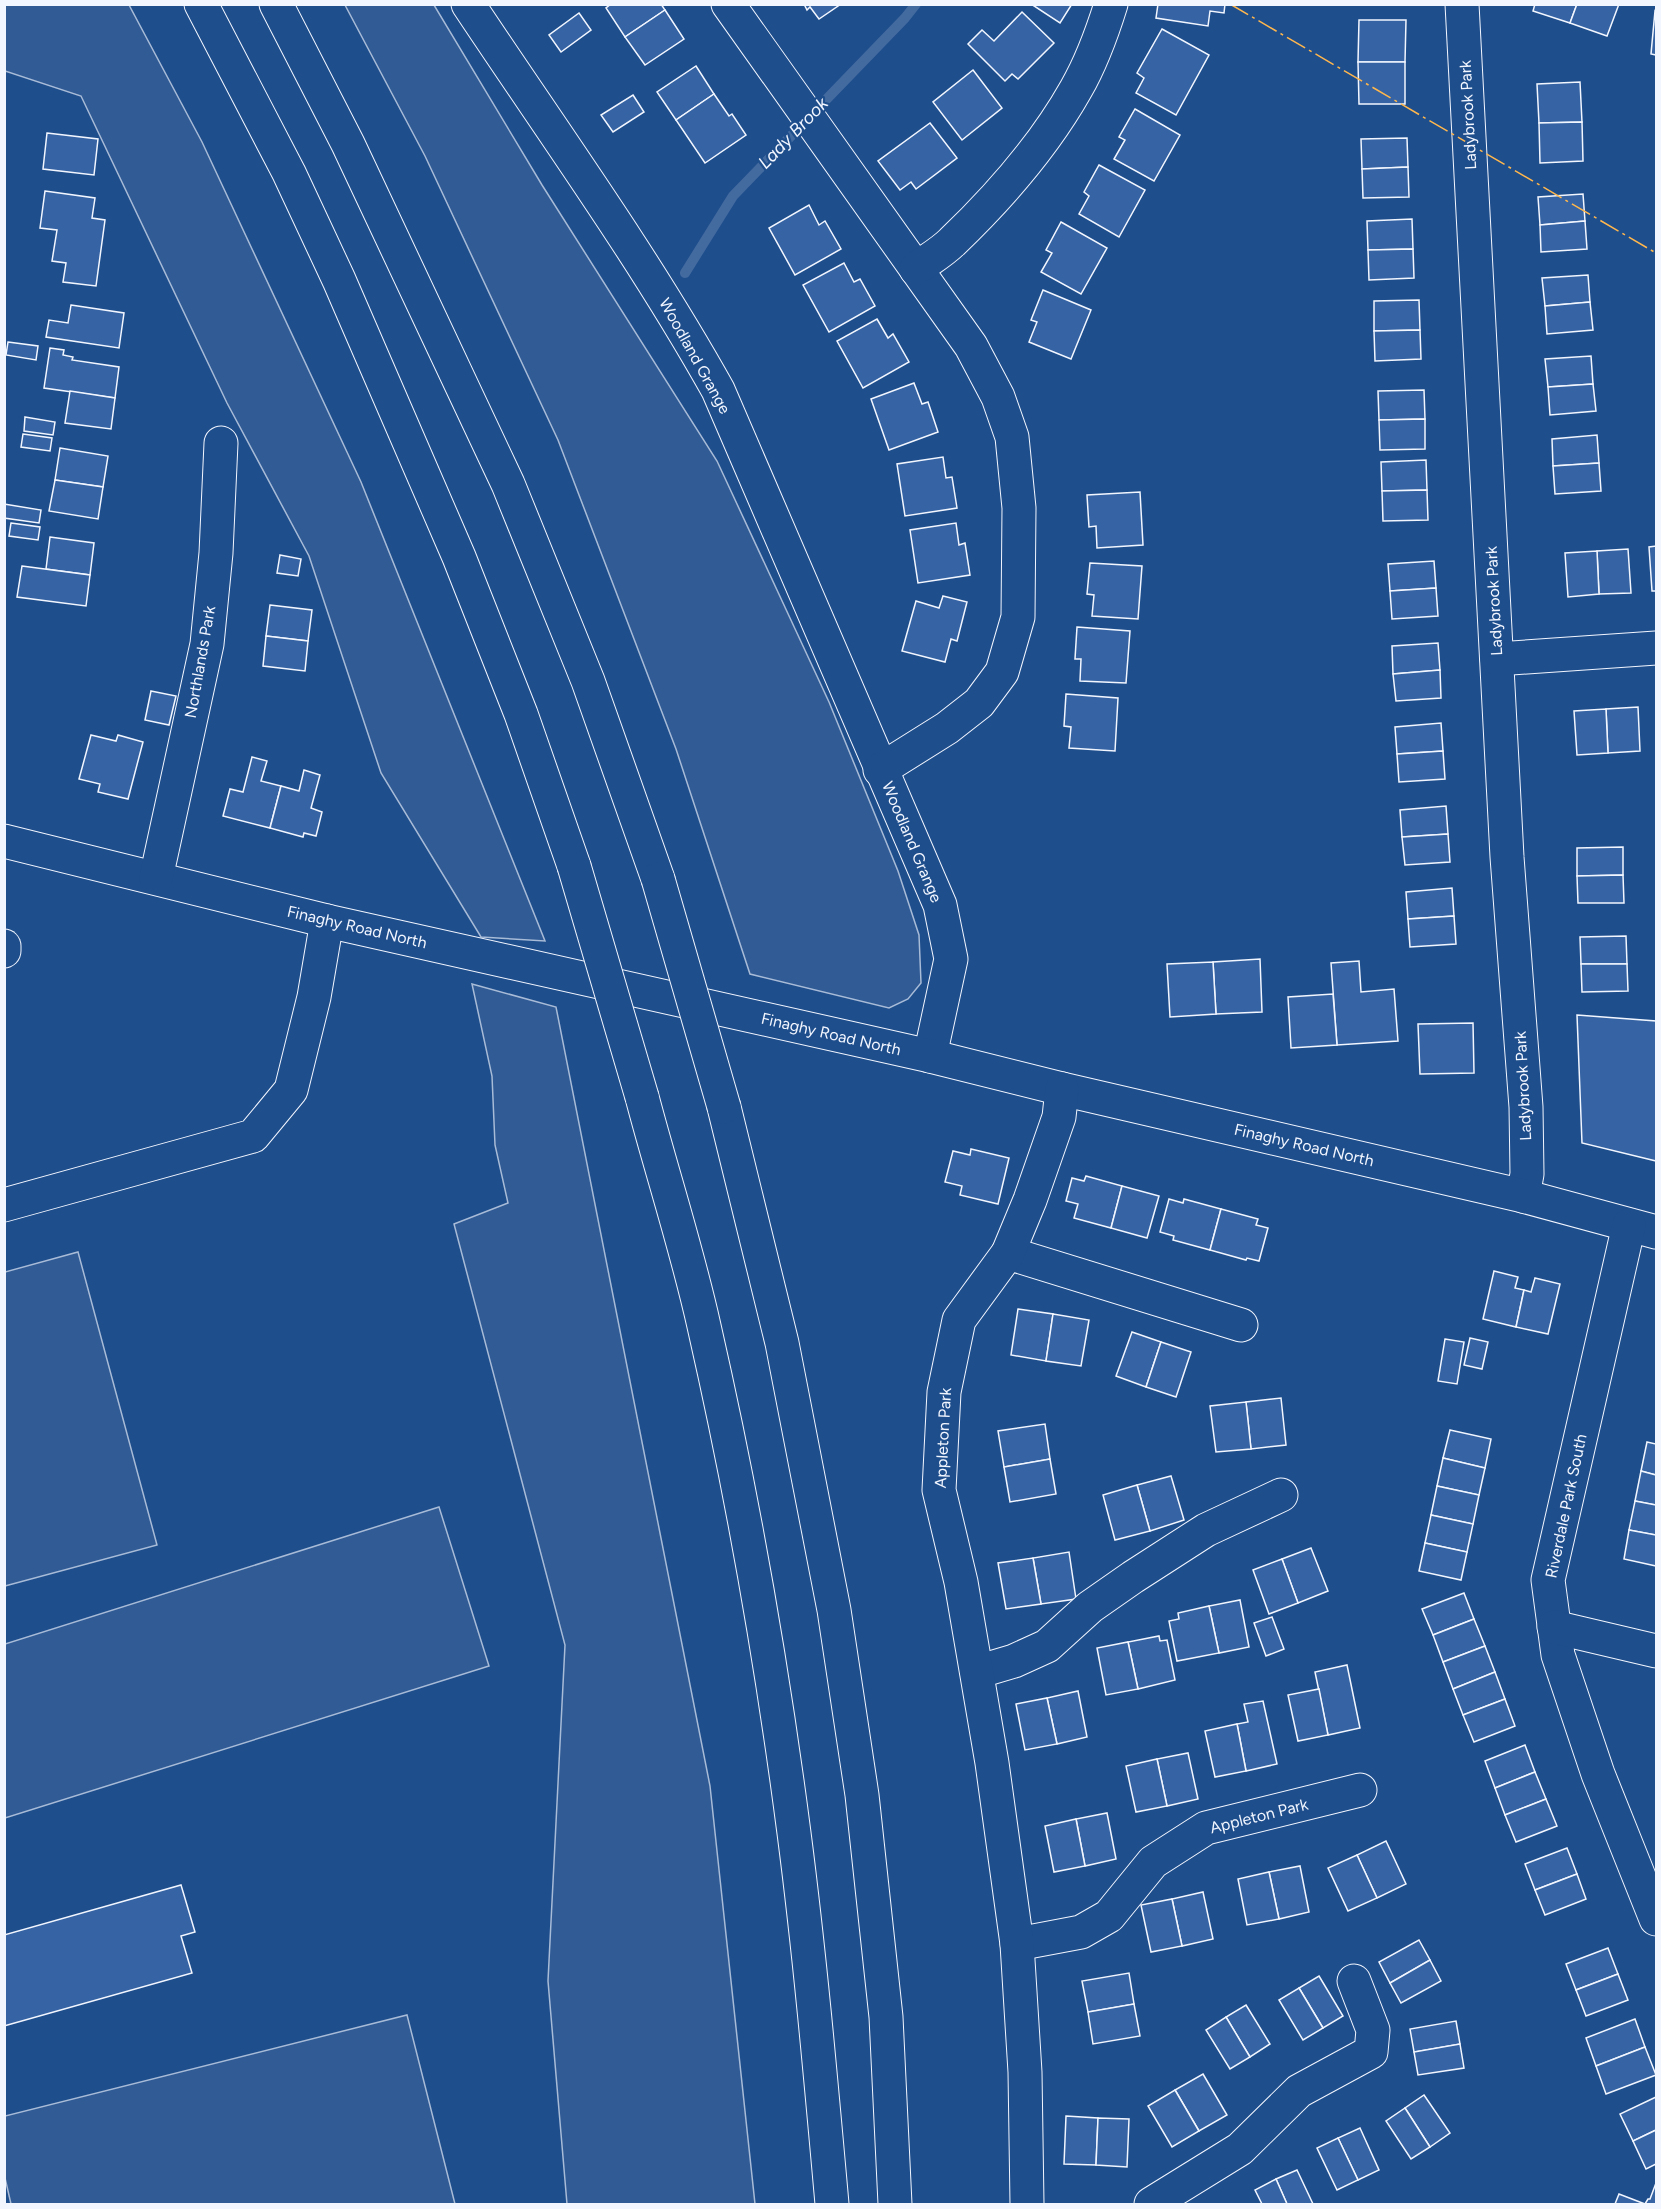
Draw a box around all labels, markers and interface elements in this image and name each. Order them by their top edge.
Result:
street label: Ladybrook Park [1456,59,1480,170]
water label: Lady Brook [753,92,833,173]
street label: Woodland Grange [655,295,735,417]
street label: Ladybrook Park [1482,545,1506,656]
street label: Northlands Park [181,604,219,720]
street label: Woodland Grange [878,779,946,905]
street label: Finaghy Road North [285,902,429,952]
street label: Finaghy Road North [759,1009,903,1059]
street label: Ladybrook Park [1511,1030,1535,1141]
street label: Finaghy Road North [1232,1120,1376,1170]
street label: Appleton Park [931,1387,955,1489]
street label: Riverdale Park South [1541,1432,1591,1580]
street label: Appleton Park [1208,1795,1310,1837]

